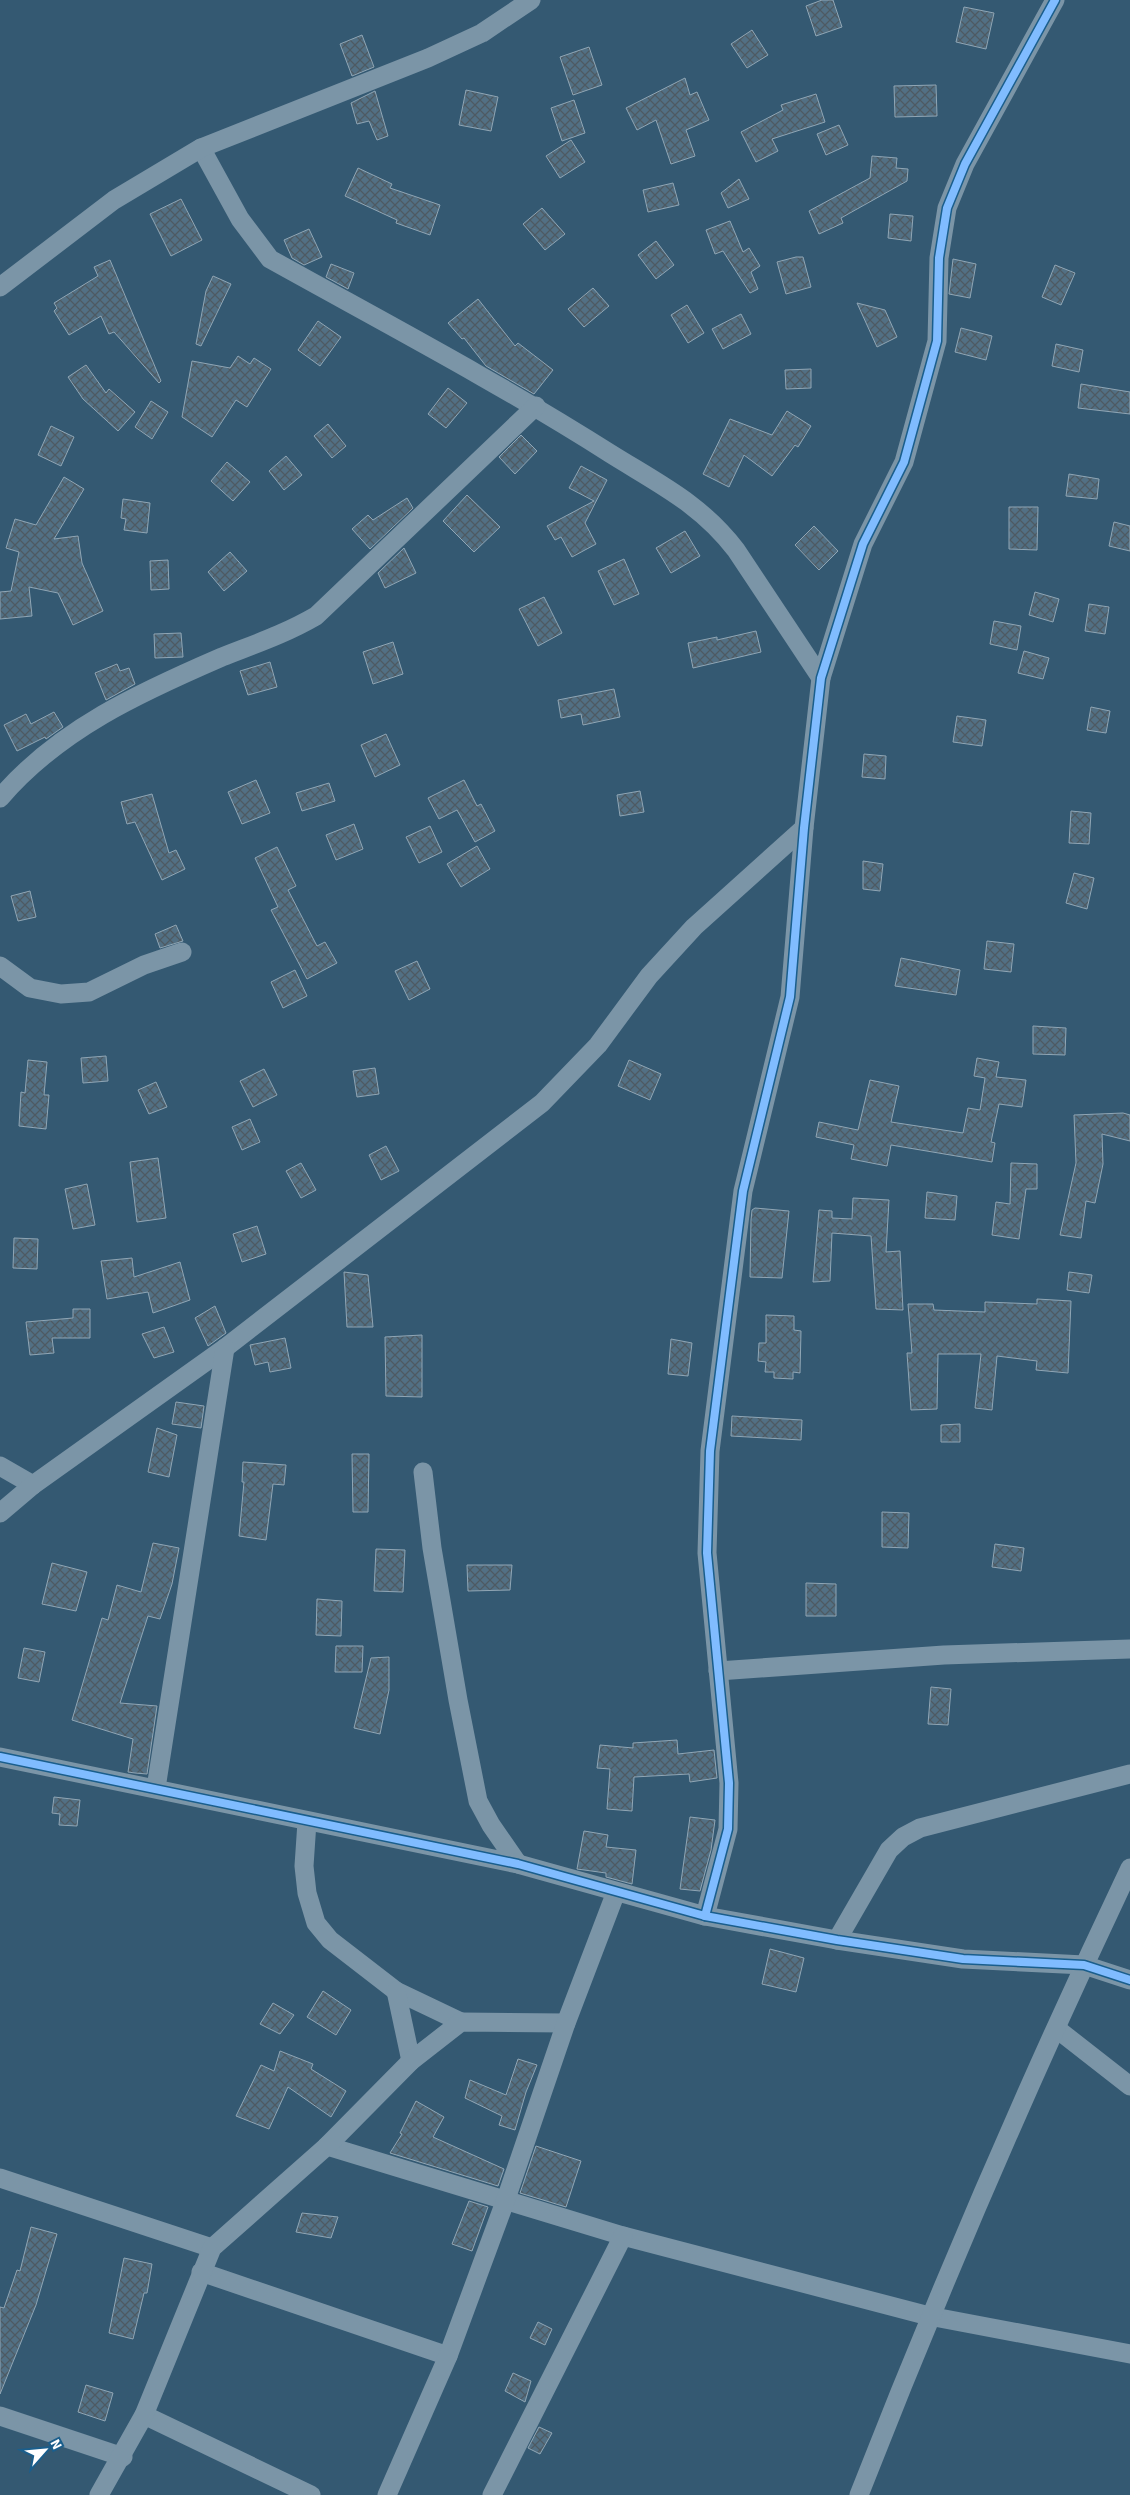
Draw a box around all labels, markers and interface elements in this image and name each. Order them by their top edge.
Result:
north arrow [20,2425,70,2475]
text: N [45,2436,67,2453]

